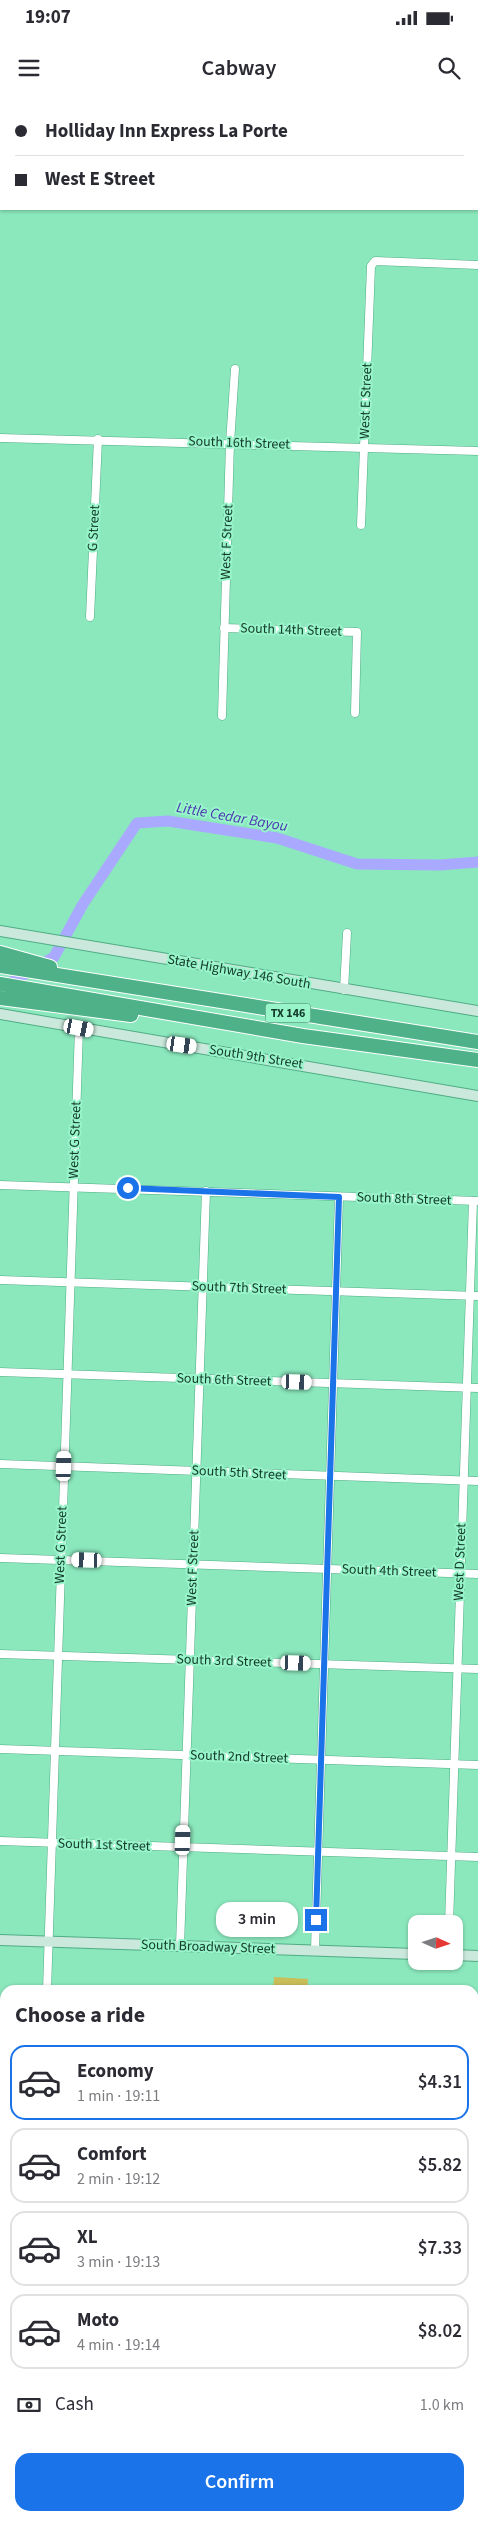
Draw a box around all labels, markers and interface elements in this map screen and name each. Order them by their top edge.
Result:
text: 19:07 [25,4,71,31]
text: Cabway [202,52,276,84]
icon: menu [15,54,43,82]
icon: search [435,54,463,82]
text: Holliday Inn Express La Porte [45,118,288,145]
text: West E Street [45,166,155,193]
street label: West E Street [355,362,377,439]
street label: South 16th Street [188,431,291,455]
street label: West F Street [216,503,238,580]
street label: G Street [83,504,105,552]
street label: South 14th Street [240,618,343,642]
water label: Little Cedar Bayou [175,797,289,837]
street label: State Highway 146 South [166,950,312,994]
road number: TX 146 [266,1004,310,1022]
car [62,1018,95,1038]
car [166,1035,197,1055]
street label: South 9th Street [208,1040,305,1074]
street label: West G Street [64,1101,86,1179]
route start [117,1177,139,1199]
street label: South 8th Street [356,1187,452,1211]
street label: South 7th Street [191,1276,287,1300]
street label: South 6th Street [176,1368,272,1392]
car [281,1374,312,1390]
car [55,1451,72,1481]
street label: South 5th Street [191,1461,287,1485]
street label: West G Street [50,1506,72,1584]
street label: West D Street [449,1523,471,1601]
street label: West F Street [182,1529,204,1606]
car [71,1552,102,1568]
street label: South 4th Street [341,1559,437,1583]
street label: South 3rd Street [176,1649,272,1673]
car [280,1655,311,1671]
street label: South 2nd Street [190,1745,289,1769]
car [174,1825,191,1855]
street label: South 1st Street [57,1833,151,1857]
callout: 3 min [216,1902,298,1938]
text: 3 min [238,1908,276,1930]
route end [305,1909,327,1931]
north arrow [408,1915,462,1970]
map controls [408,1915,463,1970]
street label: South Broadway Street [140,1935,276,1959]
text: Choose a ride [15,1999,145,2031]
text: Economy [77,2058,154,2085]
icon: car [17,2060,62,2105]
text: $4.31 [418,2069,462,2096]
text: 1 min · 19:11 [77,2085,160,2107]
text: Comfort [77,2141,147,2168]
icon: car [17,2143,62,2188]
text: $5.82 [418,2152,462,2179]
text: 2 min · 19:12 [77,2168,160,2190]
text: XL [77,2224,98,2251]
icon: car [17,2226,62,2271]
text: $7.33 [418,2235,462,2262]
text: 3 min · 19:13 [77,2251,160,2273]
text: Moto [77,2307,119,2334]
icon: car [17,2309,62,2354]
text: $8.02 [418,2318,462,2345]
text: 4 min · 19:14 [77,2334,160,2356]
icon: cash [15,2391,43,2419]
text: Cash [55,2391,94,2418]
text: 1.0 km [420,2394,464,2416]
button: Confirm [15,2453,464,2511]

